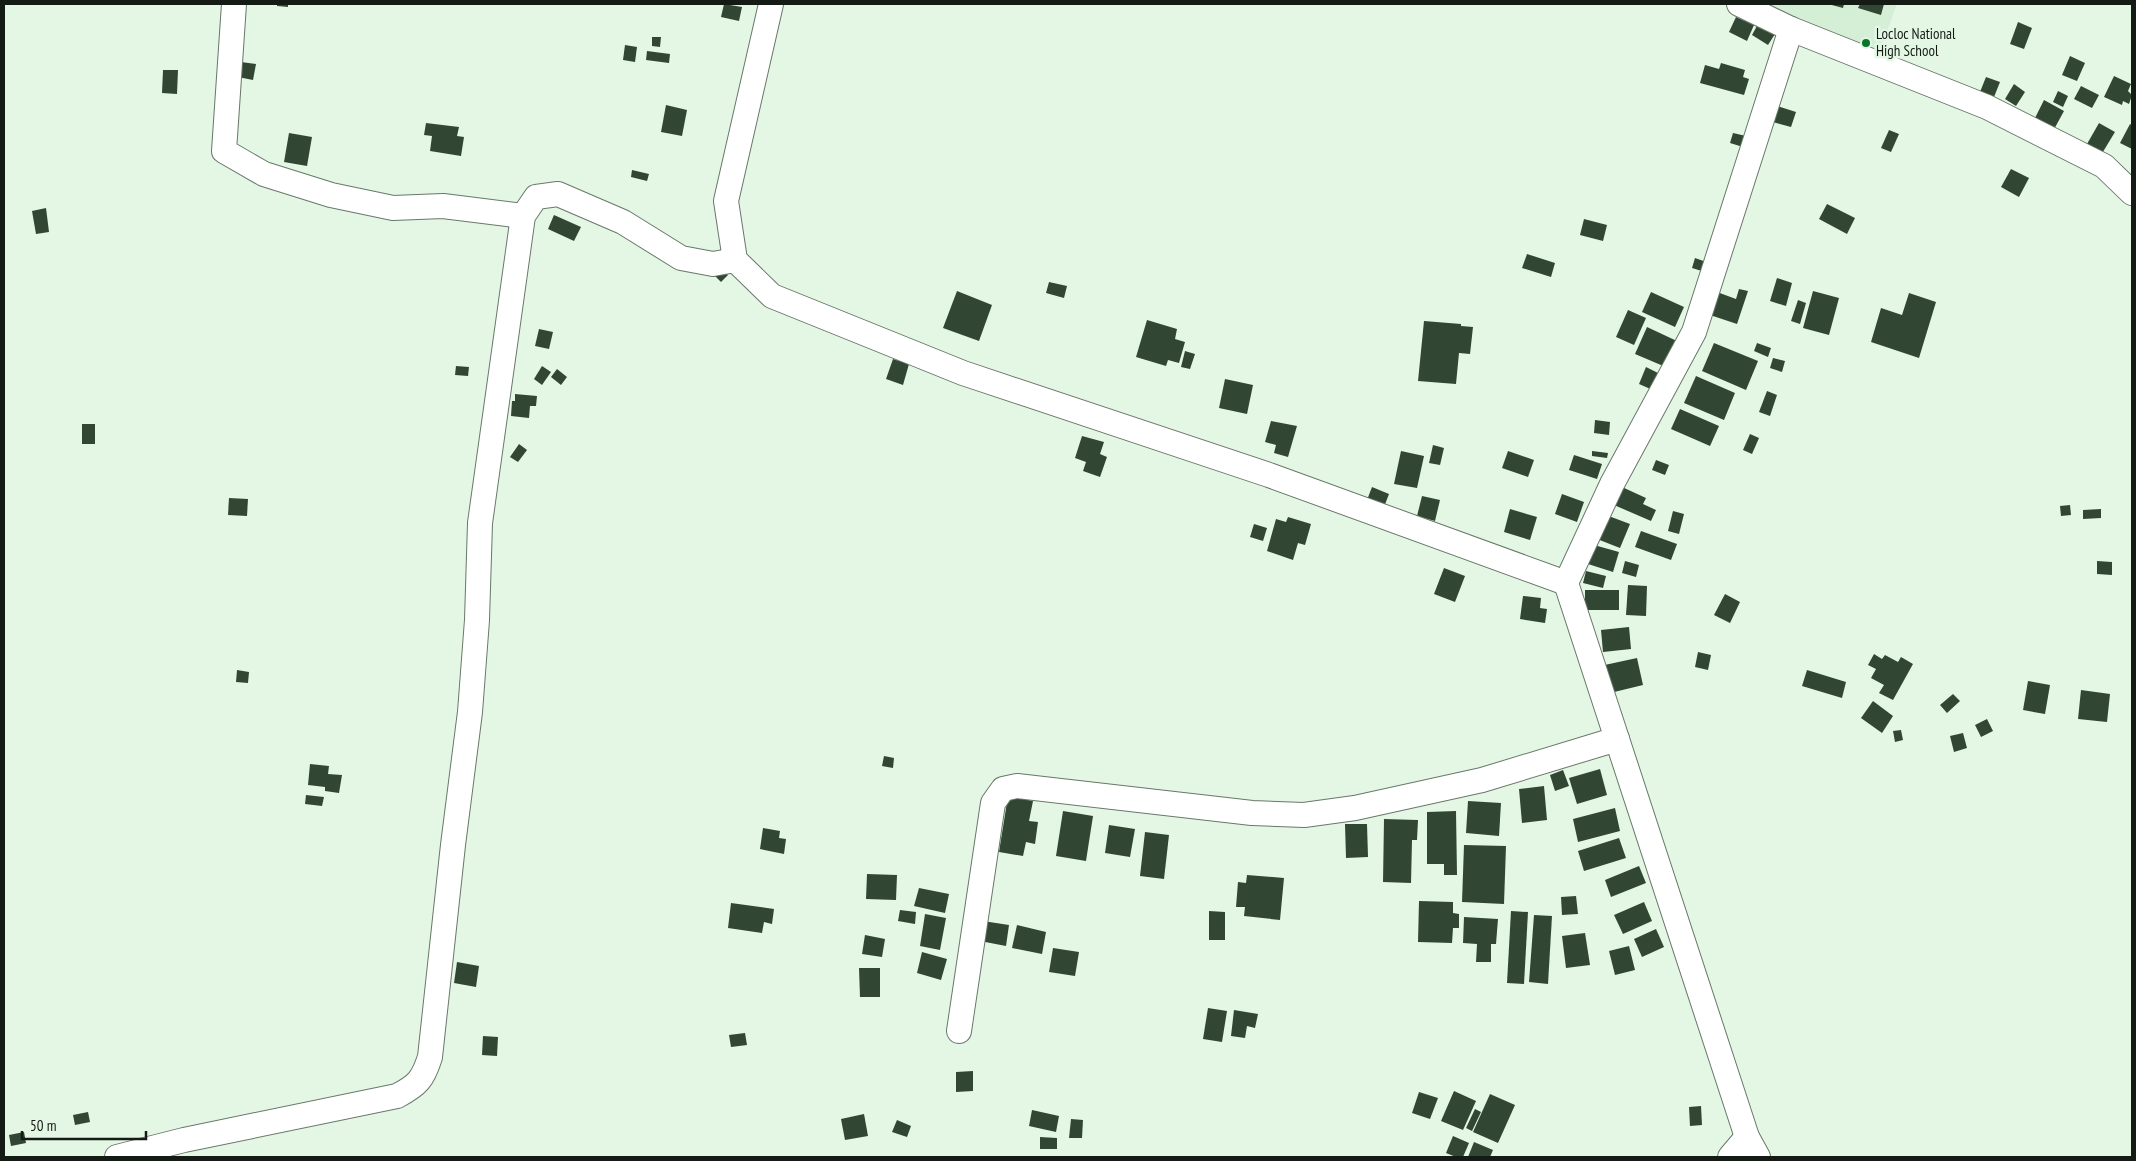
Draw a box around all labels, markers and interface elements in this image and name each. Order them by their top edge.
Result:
place label: Locloc National High School [1876,24,1956,60]
marker: Locloc National High School [1860,37,1872,49]
scale bar [22,1108,146,1140]
text: 50 m [30,1116,56,1135]

